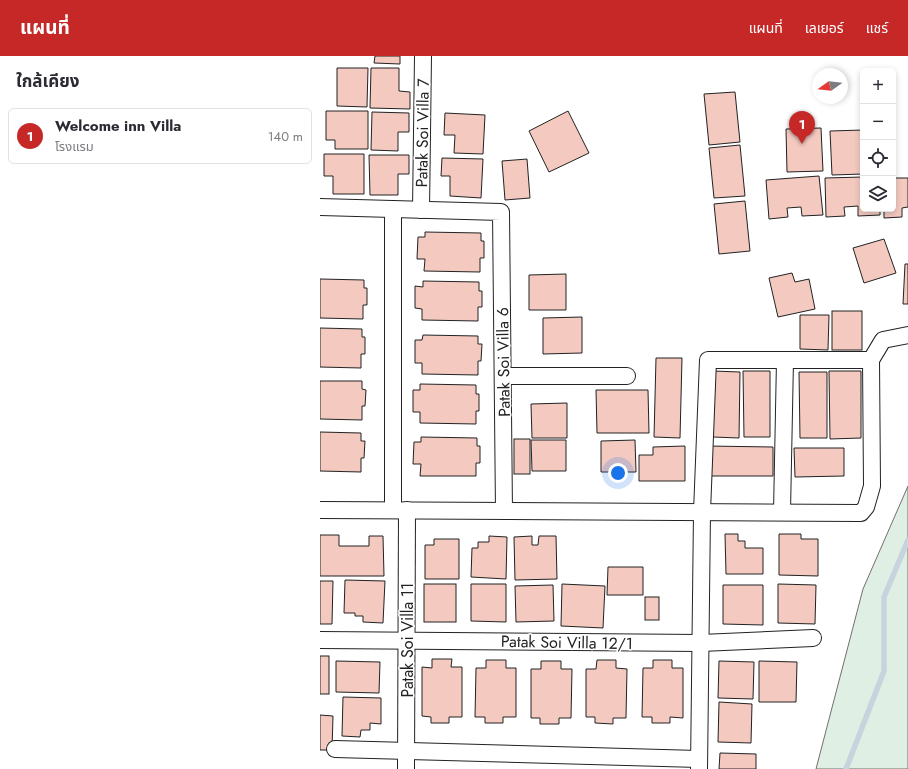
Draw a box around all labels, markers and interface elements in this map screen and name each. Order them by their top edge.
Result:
text: แผนที่ [20,14,70,41]
text: แผนที่ [749,18,783,38]
text: เลเยอร์ [805,18,844,38]
text: แชร์ [866,18,888,38]
north arrow [812,68,848,104]
map controls [860,68,896,212]
button: + [860,68,896,104]
text: ใกล้เคียง [16,69,79,93]
street label: Patak Soi Villa 7 [410,78,435,188]
button: − [860,104,896,140]
pin: 1 [789,111,815,144]
text: Welcome inn Villa [55,115,181,137]
text: 1 [27,127,33,146]
text: 140 m [268,127,303,146]
text: โรงแรม [55,137,94,156]
button: locate [860,140,896,176]
button: layers [860,176,896,212]
street label: Patak Soi Villa 6 [491,307,516,417]
your location [608,463,628,483]
street label: Patak Soi Villa 11 [396,583,419,697]
street label: Patak Soi Villa 12/1 [501,630,633,655]

